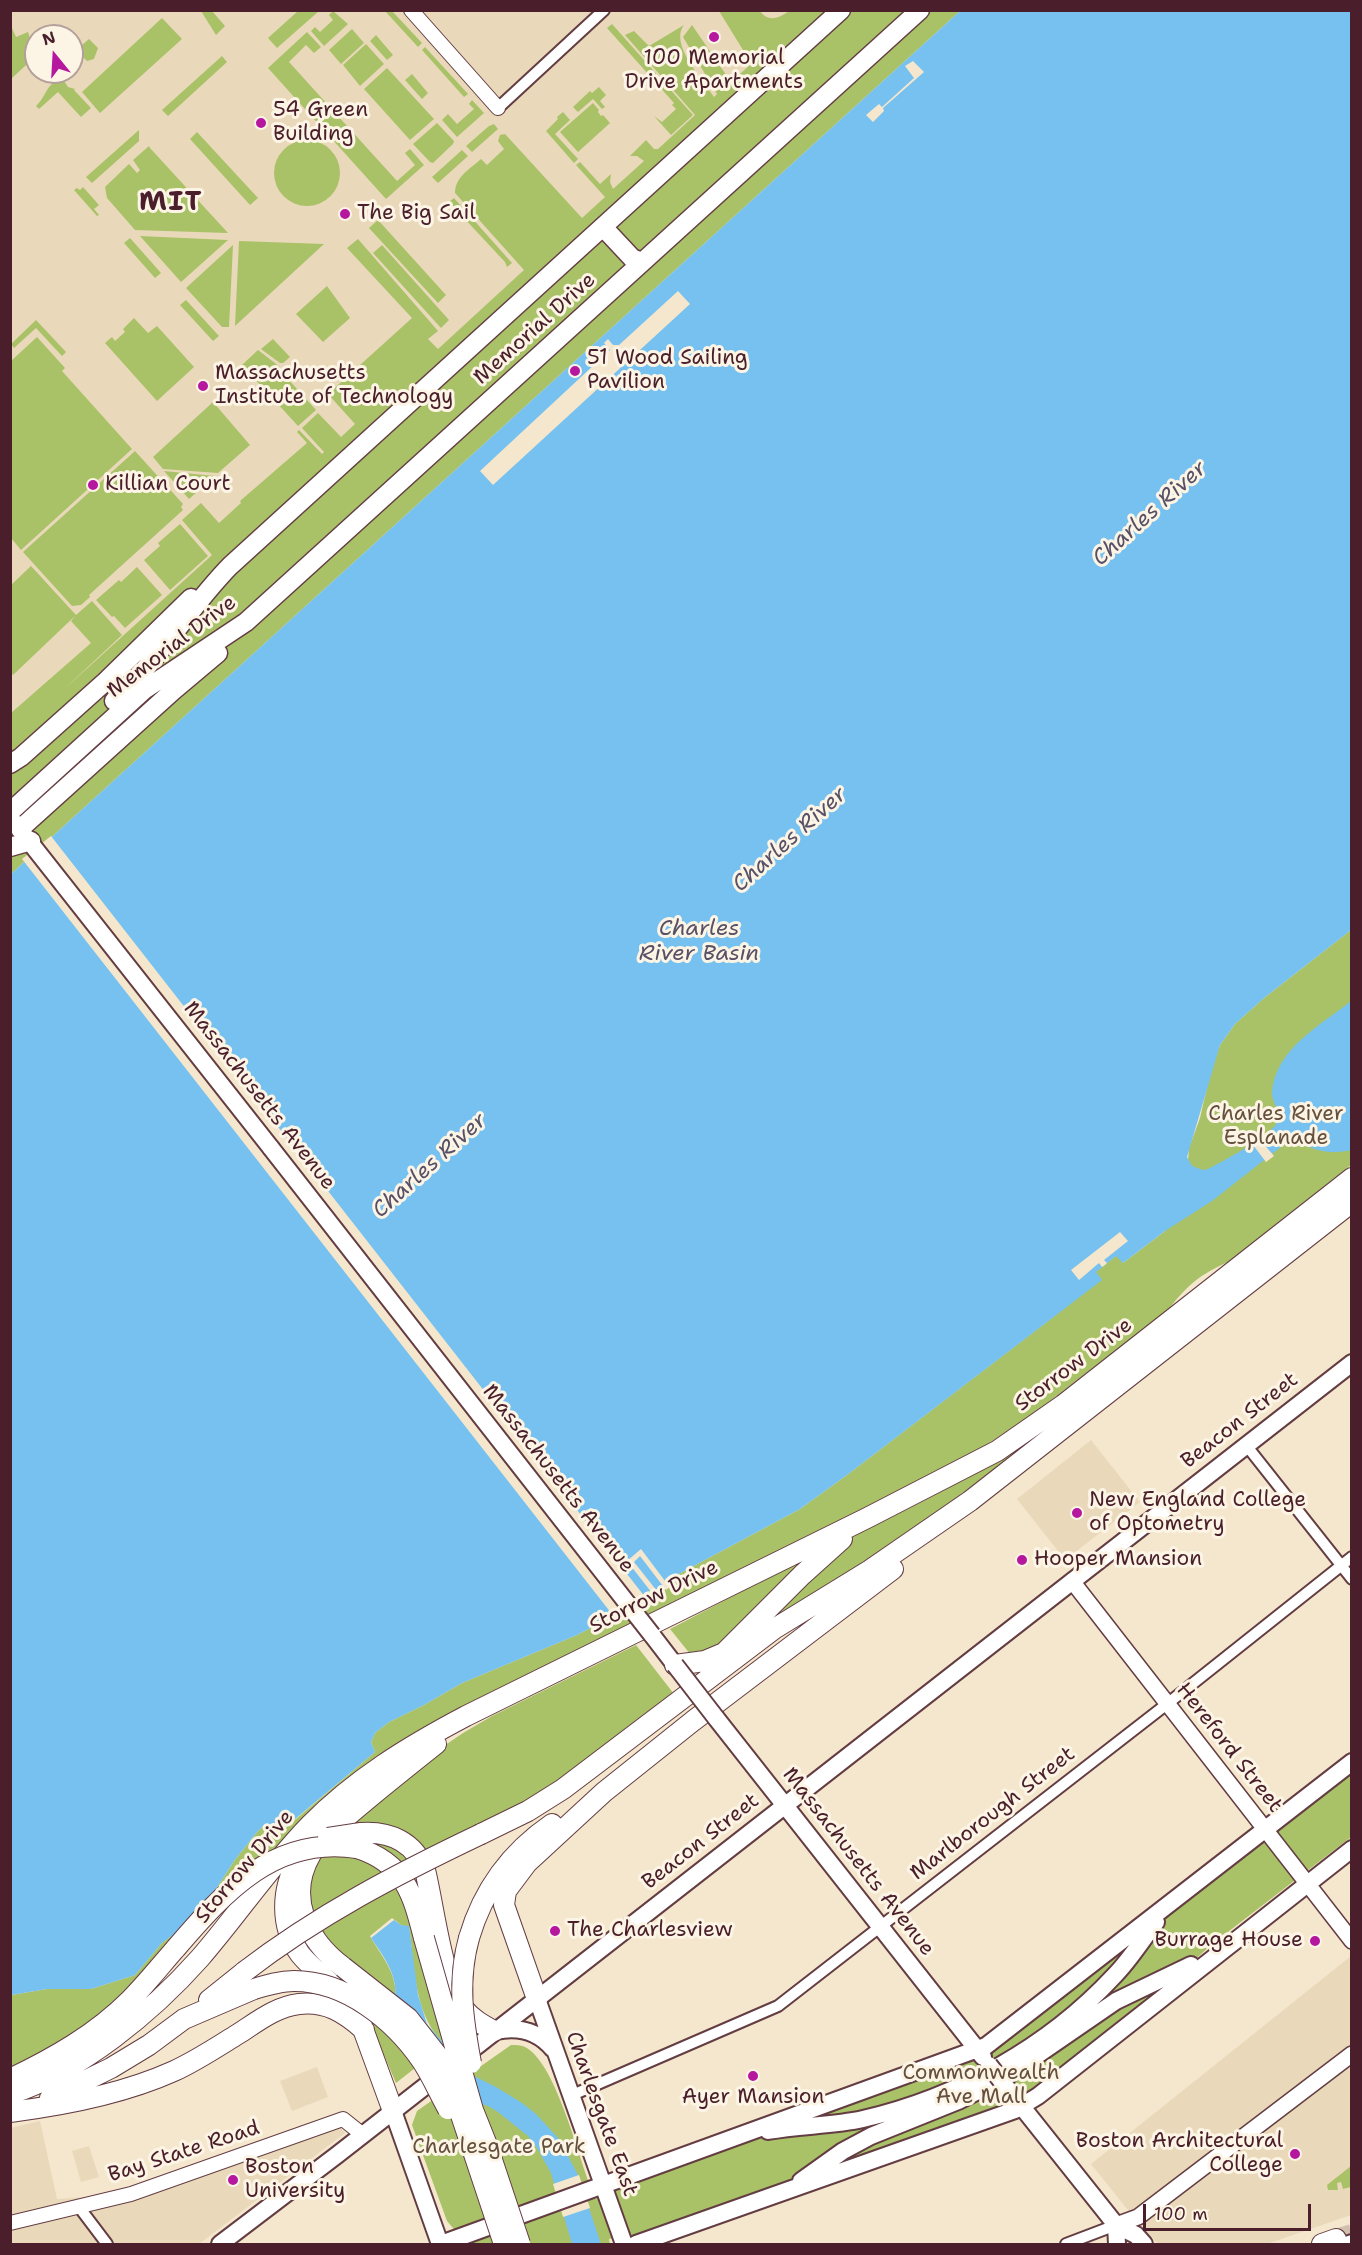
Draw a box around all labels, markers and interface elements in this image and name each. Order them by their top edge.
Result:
north arrow [24,24,84,84]
text: N [40,26,58,50]
marker: 100 Memorial Drive Apartments [707,30,721,44]
place label: 100 Memorial Drive Apartments [625,46,803,96]
place label: 54 Green Building [273,98,368,148]
marker: 54 Green Building [254,116,268,130]
district label: MIT [139,187,203,219]
place label: The Big Sail [357,201,476,227]
marker: The Big Sail [338,207,352,221]
street label: Memorial Drive [469,268,601,390]
place label: 51 Wood Sailing Pavilion [587,346,748,396]
place label: Massachusetts Institute of Technology [215,361,453,411]
marker: 51 Wood Sailing Pavilion [568,364,582,378]
marker: Massachusetts Institute of Technology [196,379,210,393]
water label: Charles River [1088,456,1212,572]
place label: Killian Court [105,472,231,498]
marker: Killian Court [86,478,100,492]
street label: Memorial Drive [103,590,241,704]
water label: Charles River [728,782,852,898]
water label: Charles River Basin [639,916,759,968]
street label: Massachusetts Avenue [178,997,340,1195]
park label: Charles River Esplanade [1208,1102,1344,1152]
water label: Charles River [368,1108,492,1224]
street label: Storrow Drive [1010,1313,1138,1417]
street label: Beacon Street [1177,1368,1303,1474]
street label: Massachusetts Avenue [477,1380,639,1578]
place label: New England College of Optometry [1089,1488,1306,1538]
marker: New England College of Optometry [1070,1506,1084,1520]
place label: Hooper Mansion [1034,1547,1202,1573]
marker: Hooper Mansion [1015,1553,1029,1567]
street label: Storrow Drive [586,1555,722,1639]
street label: Hereford Street [1171,1678,1287,1818]
street label: Marlborough Street [906,1742,1080,1886]
street label: Massachusetts Avenue [777,1763,939,1961]
street label: Beacon Street [638,1789,764,1895]
street label: Storrow Drive [190,1805,300,1929]
place label: The Charlesview [567,1918,733,1944]
marker: The Charlesview [548,1924,562,1938]
place label: Burrage House [1155,1928,1303,1954]
marker: Burrage House [1308,1934,1322,1948]
street label: Charlesgate East [560,2028,642,2200]
park label: Commonwealth Ave Mall [902,2061,1060,2111]
marker: Ayer Mansion [746,2069,760,2083]
place label: Ayer Mansion [682,2085,824,2111]
street label: Bay State Road [105,2116,263,2188]
place label: Boston Architectural College [1076,2129,1283,2179]
park label: Charlesgate Park [412,2135,586,2161]
marker: Boston Architectural College [1288,2147,1302,2161]
place label: Boston University [245,2155,345,2205]
marker: Boston University [226,2173,240,2187]
scale bar [1146,2192,1314,2230]
text: 100 m [1154,2202,1208,2226]

